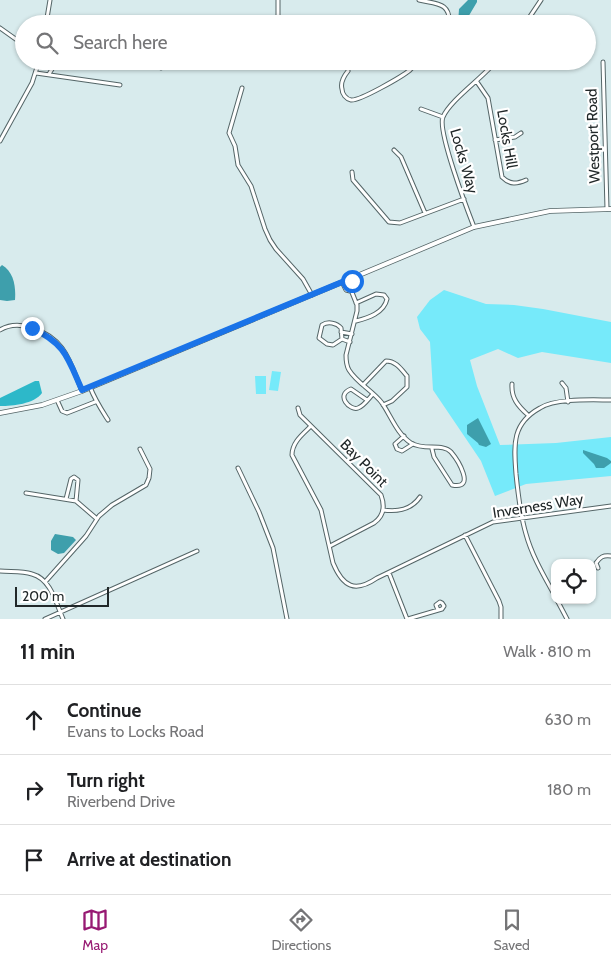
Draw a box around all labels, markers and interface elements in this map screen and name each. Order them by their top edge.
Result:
search box [15,15,596,70]
icon: search [33,29,61,57]
text: Search here [73,31,167,54]
street label: Westport Road [582,88,604,184]
street label: Locks Hill [493,108,521,170]
street label: Locks Way [446,126,482,196]
route start [341,270,364,293]
route end [21,317,44,340]
street label: Bay Point [336,435,392,491]
street label: Inverness Way [491,490,585,522]
map controls [551,559,596,604]
button: locate [551,559,596,604]
scale bar [15,584,109,607]
text: 200 m [22,587,64,605]
text: 11 min [20,639,75,664]
text: Walk · 810 m [503,642,591,661]
text: Continue [67,699,141,722]
icon: ahead [20,706,48,734]
text: 630 m [544,710,591,729]
text: Evans to Locks Road [67,722,204,741]
text: Turn right [67,769,145,792]
icon: right [20,776,48,804]
text: 180 m [547,780,591,799]
text: Riverbend Drive [67,792,175,811]
icon: arrive [20,846,48,874]
text: Arrive at destination [67,848,231,871]
tab: Map [81,906,109,954]
tab: Directions [271,906,331,954]
tab: Saved [493,906,530,954]

